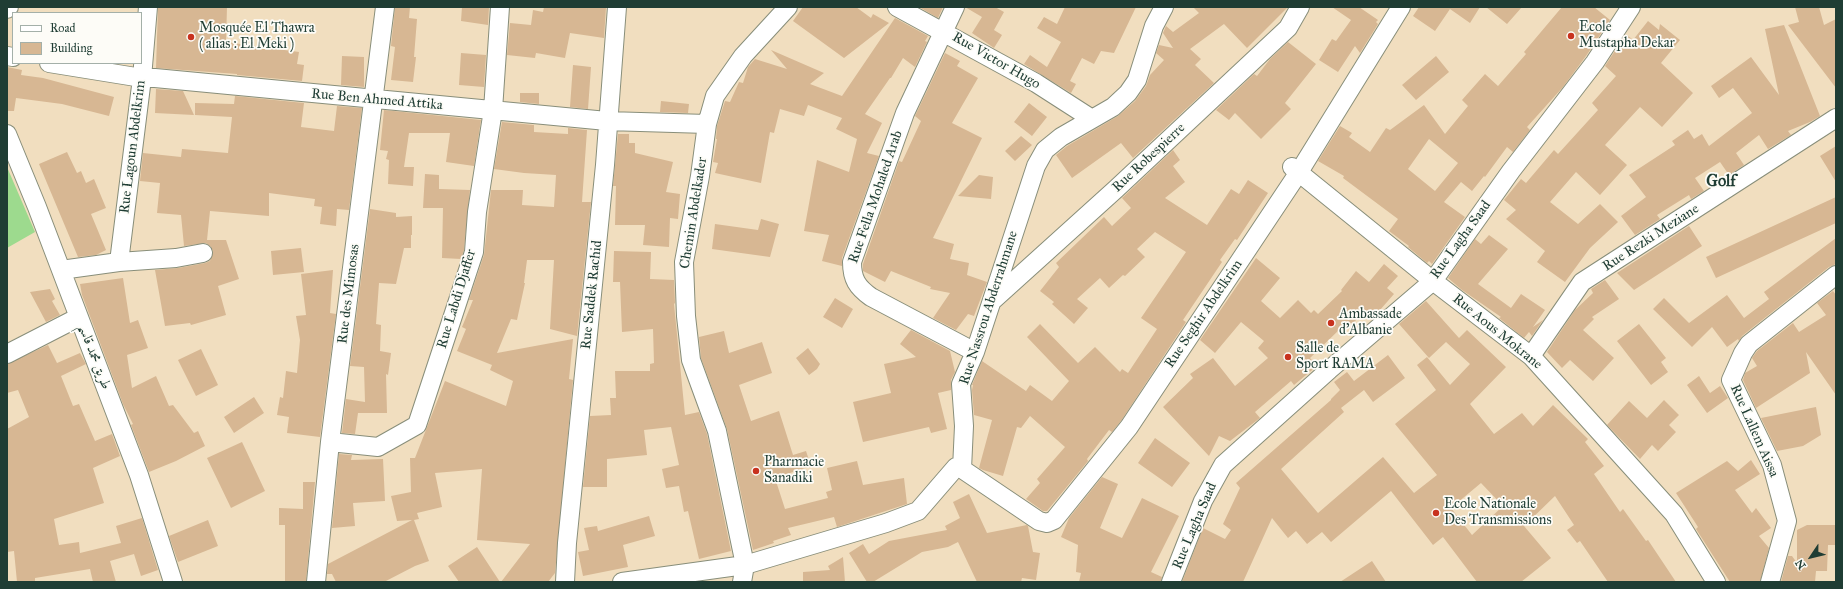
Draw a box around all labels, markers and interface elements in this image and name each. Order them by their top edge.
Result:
legend [12,12,142,64]
place label: Ecole Mustapha Dekar [1579,20,1675,52]
text: Road [50,21,76,35]
place label: Mosquée El Thawra ( alias : El Meki ) [199,21,315,54]
street label: Rue Victor Hugo [949,29,1043,93]
marker: Ecole Mustapha Dekar [1566,31,1576,41]
marker: Mosquée El Thawra ( alias : El Meki ) [186,32,196,42]
text: Building [50,41,92,55]
street label: Rue Lagoun Abdelkrim [116,79,150,215]
street label: Rue Ben Ahmed Attika [311,86,443,114]
street label: Rue Robespierre [1109,120,1189,196]
street label: Rue Fella Mohaled Arab [845,128,907,266]
street label: Chemin Abdelkader [677,156,711,270]
district label: Golf [1706,172,1736,192]
street label: Rue Lagha Saad [1427,198,1495,282]
street label: Rue Rezki Meziane [1600,201,1702,275]
street label: Rue Nassrou Abderrahmane [956,229,1022,387]
street label: Rue Saddek Rachid [578,240,606,350]
street label: Rue des Mimosas [335,243,363,345]
street label: Rue Labdi Djaffer [434,247,480,351]
street label: Rue Seghir Abdelkrim [1162,257,1246,371]
street label: Rue Aous Mokrane [1449,291,1545,373]
place label: Ambassade d'Albanie [1339,307,1402,340]
marker: Ambassade d'Albanie [1326,318,1336,328]
street label: طريق محمد قاسم [74,322,114,392]
place label: Salle de Sport RAMA [1296,341,1375,374]
marker: Salle de Sport RAMA [1283,352,1293,362]
street label: Rue Lallem Aissa [1726,382,1782,480]
place label: Pharmacie Sanadiki [764,455,824,488]
marker: Pharmacie Sanadiki [751,466,761,476]
street label: Rue Lagha Saad [1169,480,1221,572]
place label: Ecole Nationale Des Transmissions [1444,497,1552,530]
marker: Ecole Nationale Des Transmissions [1431,508,1441,518]
north arrow [1791,537,1831,577]
text: N [1793,557,1809,572]

